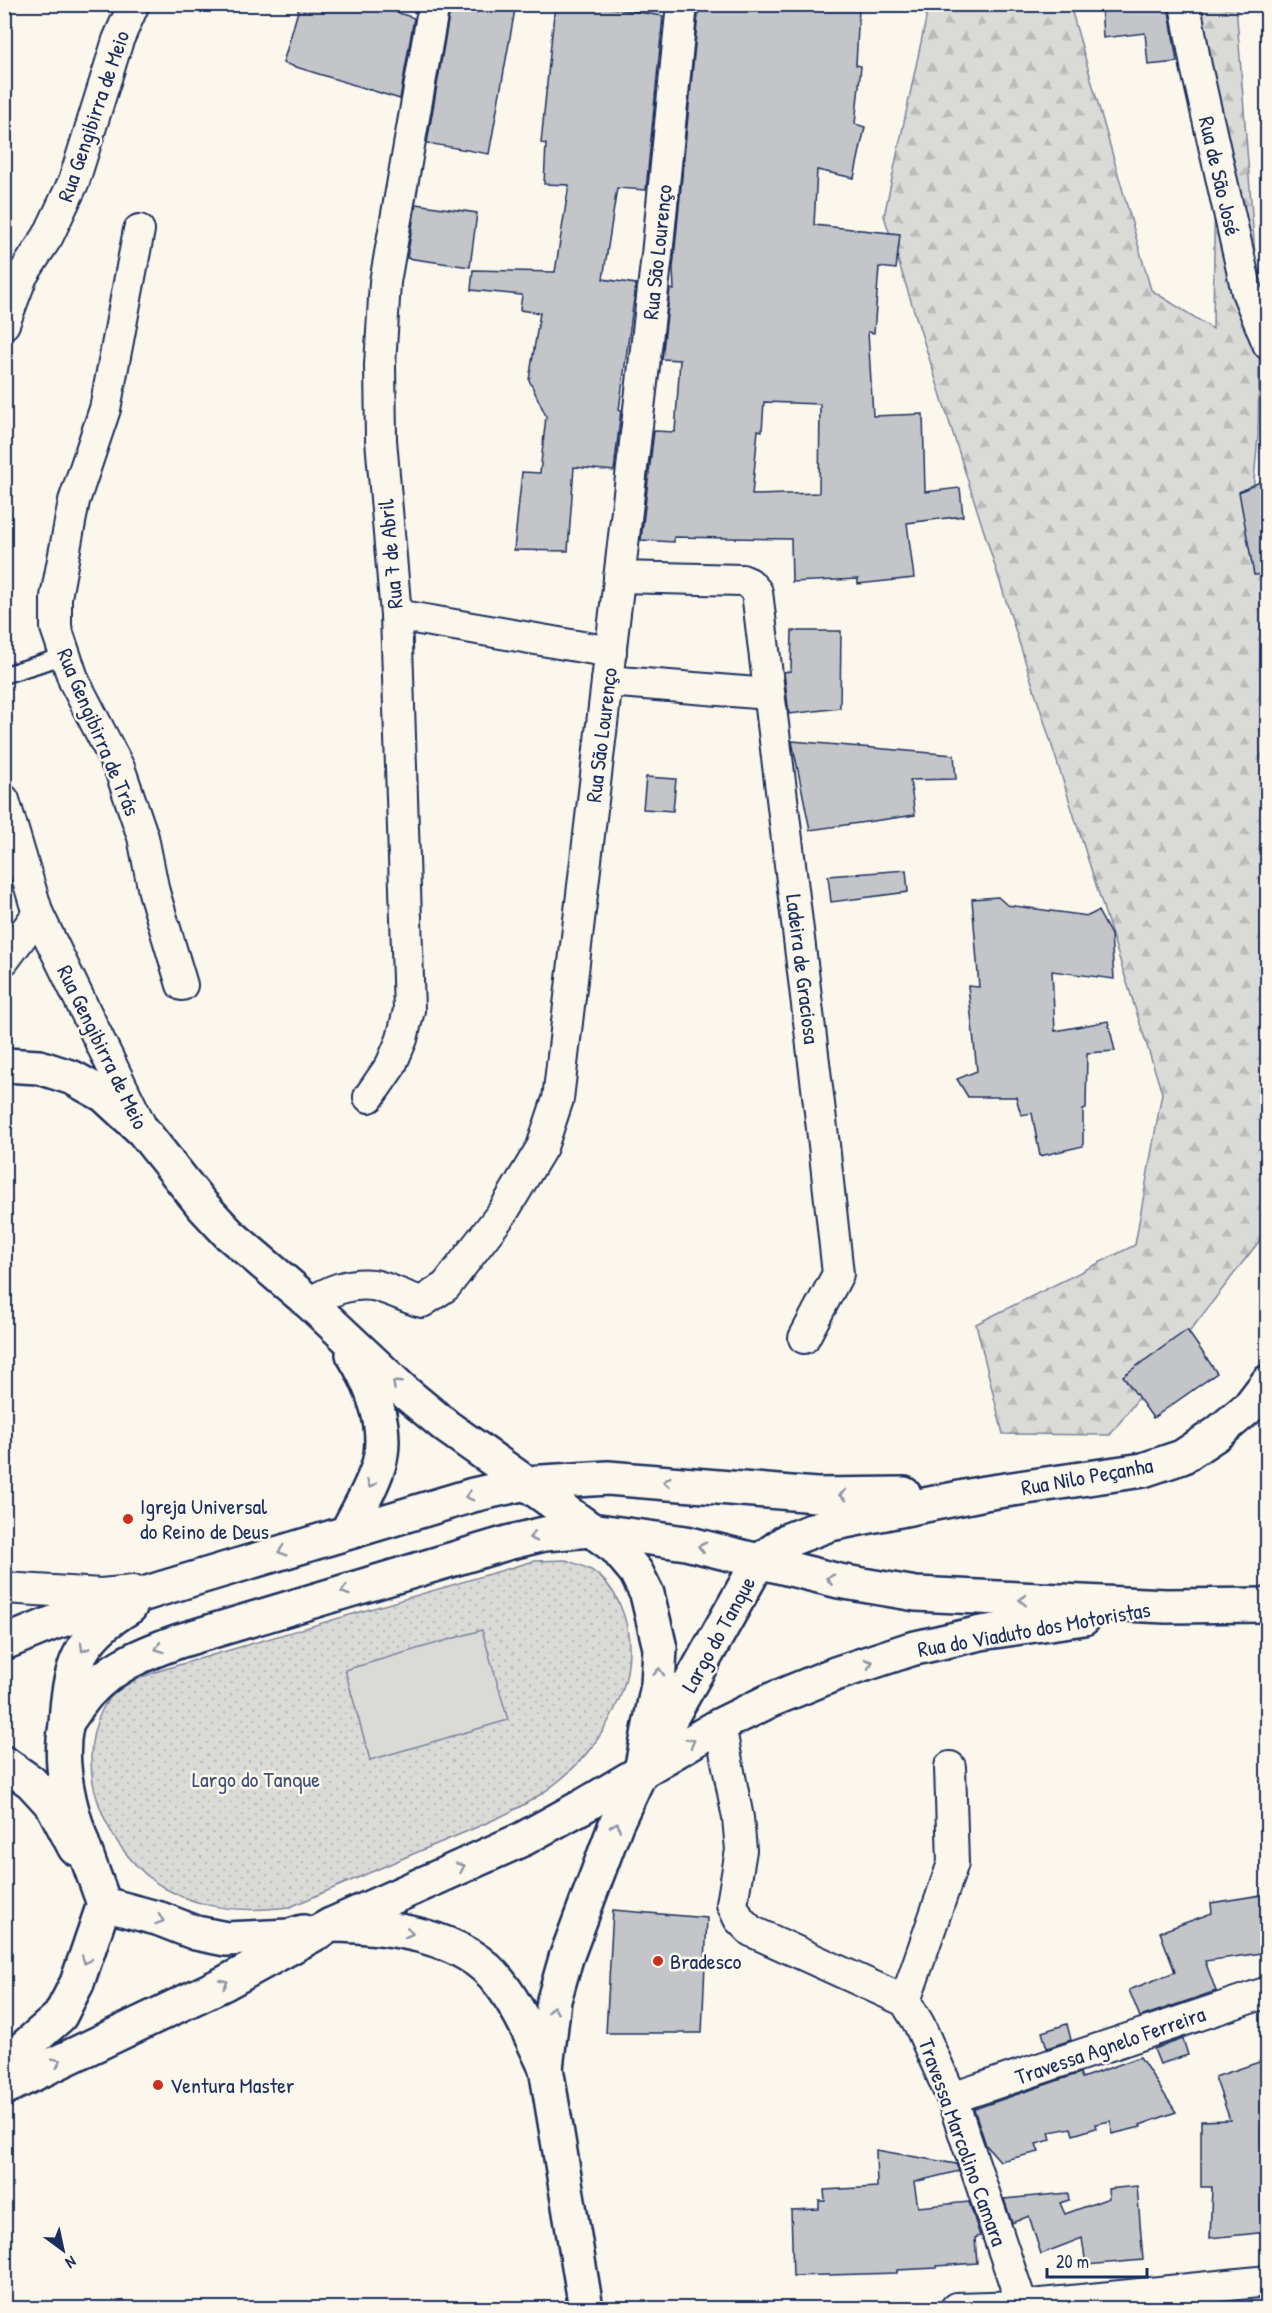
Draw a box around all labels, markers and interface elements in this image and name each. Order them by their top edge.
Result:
street label: Rua Gengibirra de Meio [50,26,136,206]
street label: Rua de São José [1192,113,1248,239]
street label: Rua São Lourenço [635,183,679,321]
street label: Rua 7 de Abril [370,498,410,610]
street label: Rua Gengibirra de Trás [50,644,148,820]
street label: Rua São Lourenço [578,666,624,804]
street label: Ladeira de Graciosa [779,892,827,1046]
street label: Rua Gengibirra de Meio [50,960,156,1134]
one-way arrow [393,1380,403,1391]
street label: Rua Nilo Peçanha [1019,1450,1156,1502]
one-way arrow [662,1476,671,1489]
one-way arrow [366,1478,378,1489]
one-way arrow [838,1488,847,1501]
one-way arrow [464,1489,474,1502]
place label: Igreja Universal do Reino de Deus [140,1491,269,1546]
marker: Igreja Universal do Reino de Deus [121,1512,135,1526]
one-way arrow [528,1530,538,1543]
one-way arrow [697,1542,707,1555]
one-way arrow [277,1544,288,1556]
street label: Largo do Tanque [674,1570,762,1697]
one-way arrow [825,1573,835,1586]
one-way arrow [340,1584,351,1596]
street label: Rua do Viaduto dos Motoristas [915,1594,1153,1664]
one-way arrow [1019,1594,1028,1607]
one-way arrow [154,1641,165,1653]
one-way arrow [80,1642,91,1652]
one-way arrow [863,1658,874,1670]
one-way arrow [652,1668,665,1677]
one-way arrow [685,1738,695,1749]
park label: Largo do Tanque [192,1764,320,1794]
one-way arrow [609,1821,621,1832]
one-way arrow [454,1862,465,1874]
one-way arrow [154,1913,165,1925]
one-way arrow [404,1926,414,1939]
place label: Bradesco [670,1946,742,1976]
one-way arrow [80,1954,93,1965]
marker: Bradesco [651,1954,665,1968]
one-way arrow [217,1978,228,1990]
street label: Travessa Agnelo Ferreira [1011,1998,1209,2092]
one-way arrow [546,2006,559,2015]
street label: Travessa Marcolino Camara [911,2034,1015,2250]
one-way arrow [51,2058,62,2070]
place label: Ventura Master [170,2070,295,2100]
marker: Ventura Master [151,2078,165,2092]
north arrow [33,2220,93,2280]
scale bar [1047,2241,1148,2279]
text: 20 m [1056,2249,1089,2274]
text: N [61,2251,81,2274]

